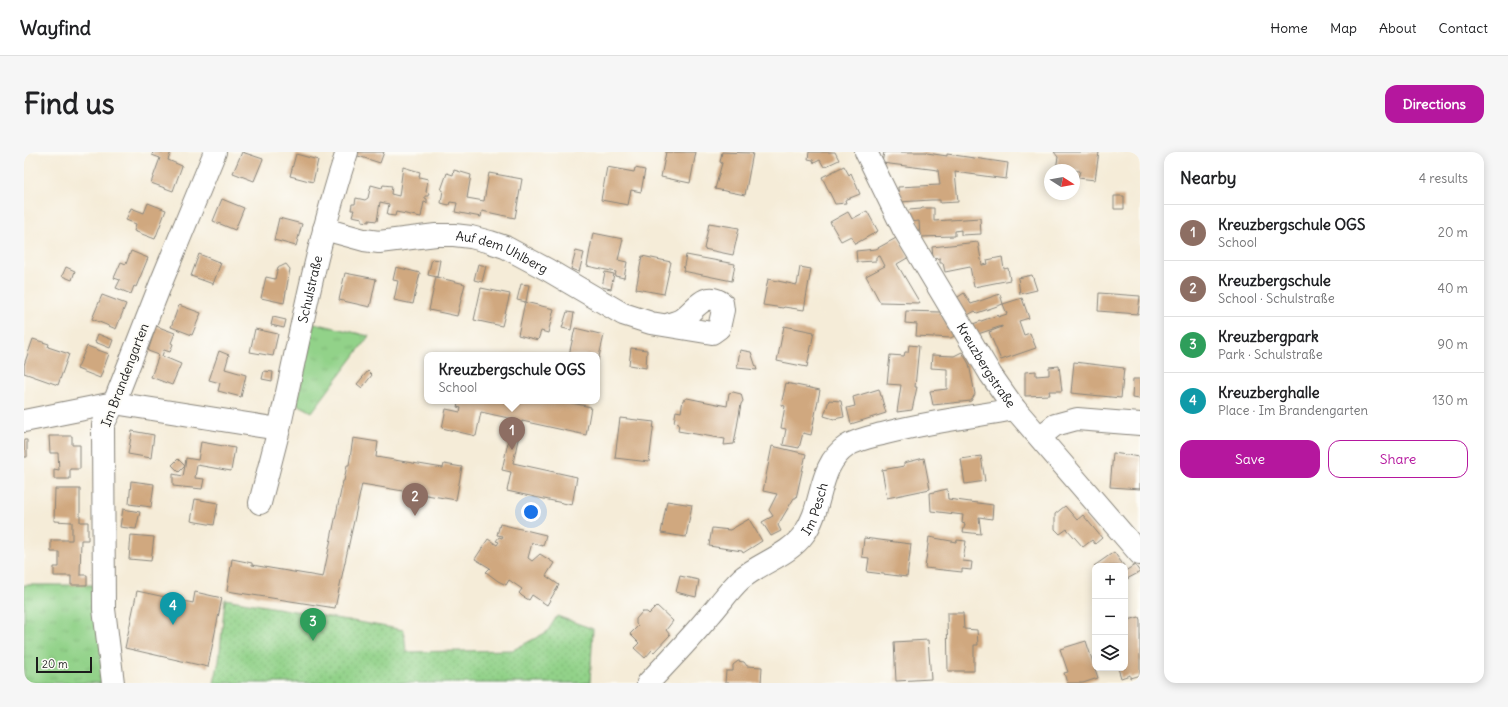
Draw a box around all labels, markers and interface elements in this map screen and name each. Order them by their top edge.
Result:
text: Wayfind [20,16,91,40]
text: Home [1270,19,1308,37]
text: Map [1330,19,1357,37]
text: About [1379,19,1417,37]
text: Contact [1439,19,1488,37]
button: Directions [1385,85,1484,123]
text: Find us [24,86,115,122]
north arrow [1044,164,1080,200]
text: Nearby [1180,167,1236,189]
text: 4 results [1419,170,1468,187]
text: Kreuzbergschule OGS [1218,215,1365,234]
text: 1 [1190,224,1196,241]
text: 20 m [1438,224,1468,241]
street label: Auf dem Uhlberg [455,227,551,277]
text: School [1218,234,1257,251]
street label: Schulstraße [294,254,326,325]
text: Kreuzbergschule [1218,271,1331,290]
text: 2 [1189,280,1197,297]
text: 40 m [1437,280,1468,297]
text: School · Schulstraße [1218,290,1335,307]
street label: Im Brandengarten [97,320,153,429]
street label: Kreuzbergstraße [953,320,1020,411]
text: Kreuzbergpark [1218,327,1319,346]
text: 3 [1189,336,1197,353]
text: 90 m [1437,336,1468,353]
text: Park · Schulstraße [1218,346,1323,363]
popup [424,352,600,404]
text: Kreuzbergschule OGS [438,360,586,379]
text: School [438,379,477,396]
text: Kreuzberghalle [1218,383,1320,402]
text: 4 [1189,392,1197,409]
text: 130 m [1432,392,1468,409]
text: Place · Im Brandengarten [1218,402,1368,419]
pin: 1 [499,417,525,450]
button: Save [1180,440,1320,478]
button: Share [1328,440,1468,478]
street label: Im Pesch [797,480,831,538]
pin: 2 [402,483,428,516]
your location [521,502,541,522]
map controls [1092,563,1128,671]
button: + [1092,563,1128,599]
pin: 4 [160,592,186,625]
button: − [1092,599,1128,635]
pin: 3 [300,608,326,641]
button: layers [1092,635,1128,671]
scale bar [36,655,92,674]
text: 20 m [42,657,68,671]

